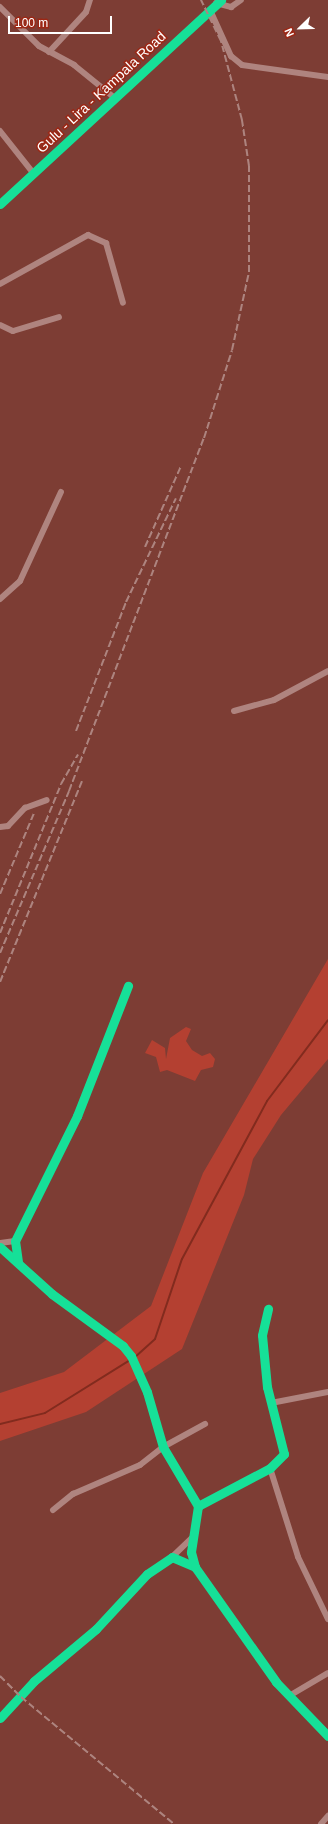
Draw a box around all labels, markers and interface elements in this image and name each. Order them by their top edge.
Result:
scale bar [10,8,114,34]
north arrow [280,8,320,48]
text: 100 m [15,16,48,30]
text: N [282,27,296,39]
street label: Gulu - Lira - Kampala Road [33,28,169,156]

